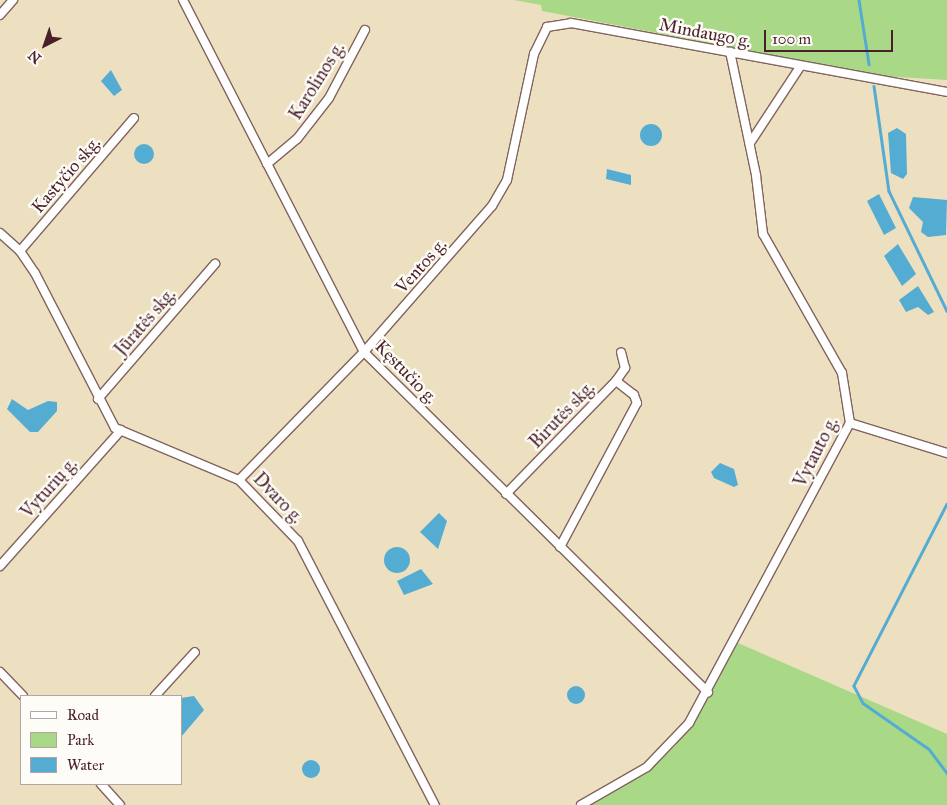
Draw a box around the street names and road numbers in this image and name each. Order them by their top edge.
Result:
street label: Mindaugo g. [657,14,753,52]
street label: Karolinos g. [285,38,349,124]
street label: Kastyčio skg. [27,132,105,218]
street label: Ventos g. [391,234,451,298]
street label: Jūratės skg. [110,284,180,360]
street label: Kęstučio g. [370,336,442,408]
street label: Birutės skg. [525,377,599,453]
street label: Vytauto g. [789,413,843,491]
street label: Vyturių g. [16,453,82,523]
street label: Dvaro g. [249,468,307,528]

